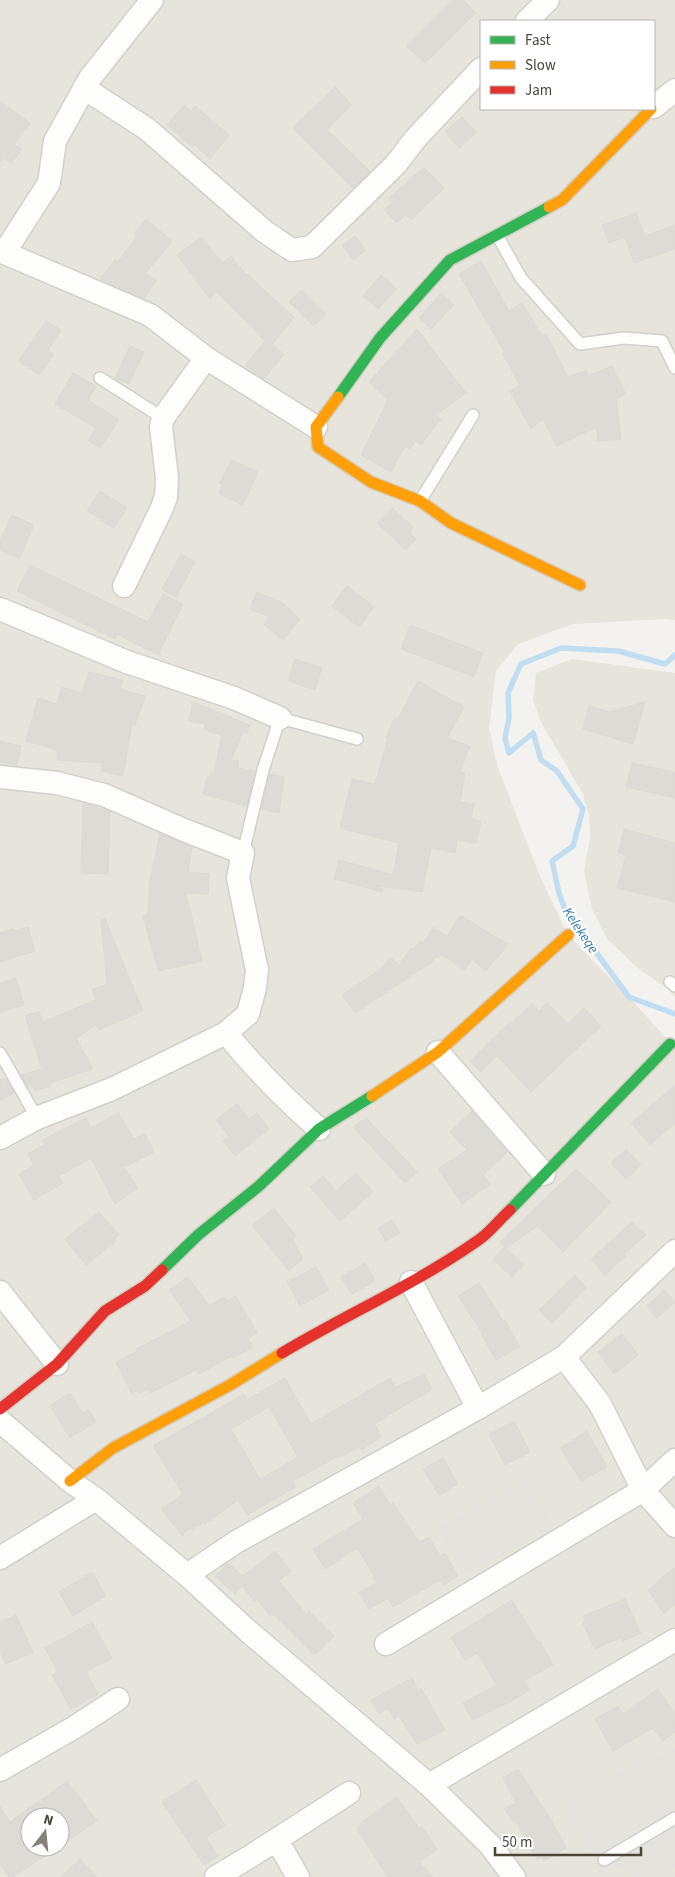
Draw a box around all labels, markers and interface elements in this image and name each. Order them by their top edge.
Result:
legend [480,20,655,110]
text: Fast [525,30,551,51]
text: Slow [525,55,556,76]
text: Jam [525,80,552,101]
water label: Kelekeqe [557,903,603,958]
north arrow [20,1807,70,1857]
text: N [41,1810,56,1831]
scale bar [495,1824,641,1856]
text: 50 m [502,1832,532,1853]

